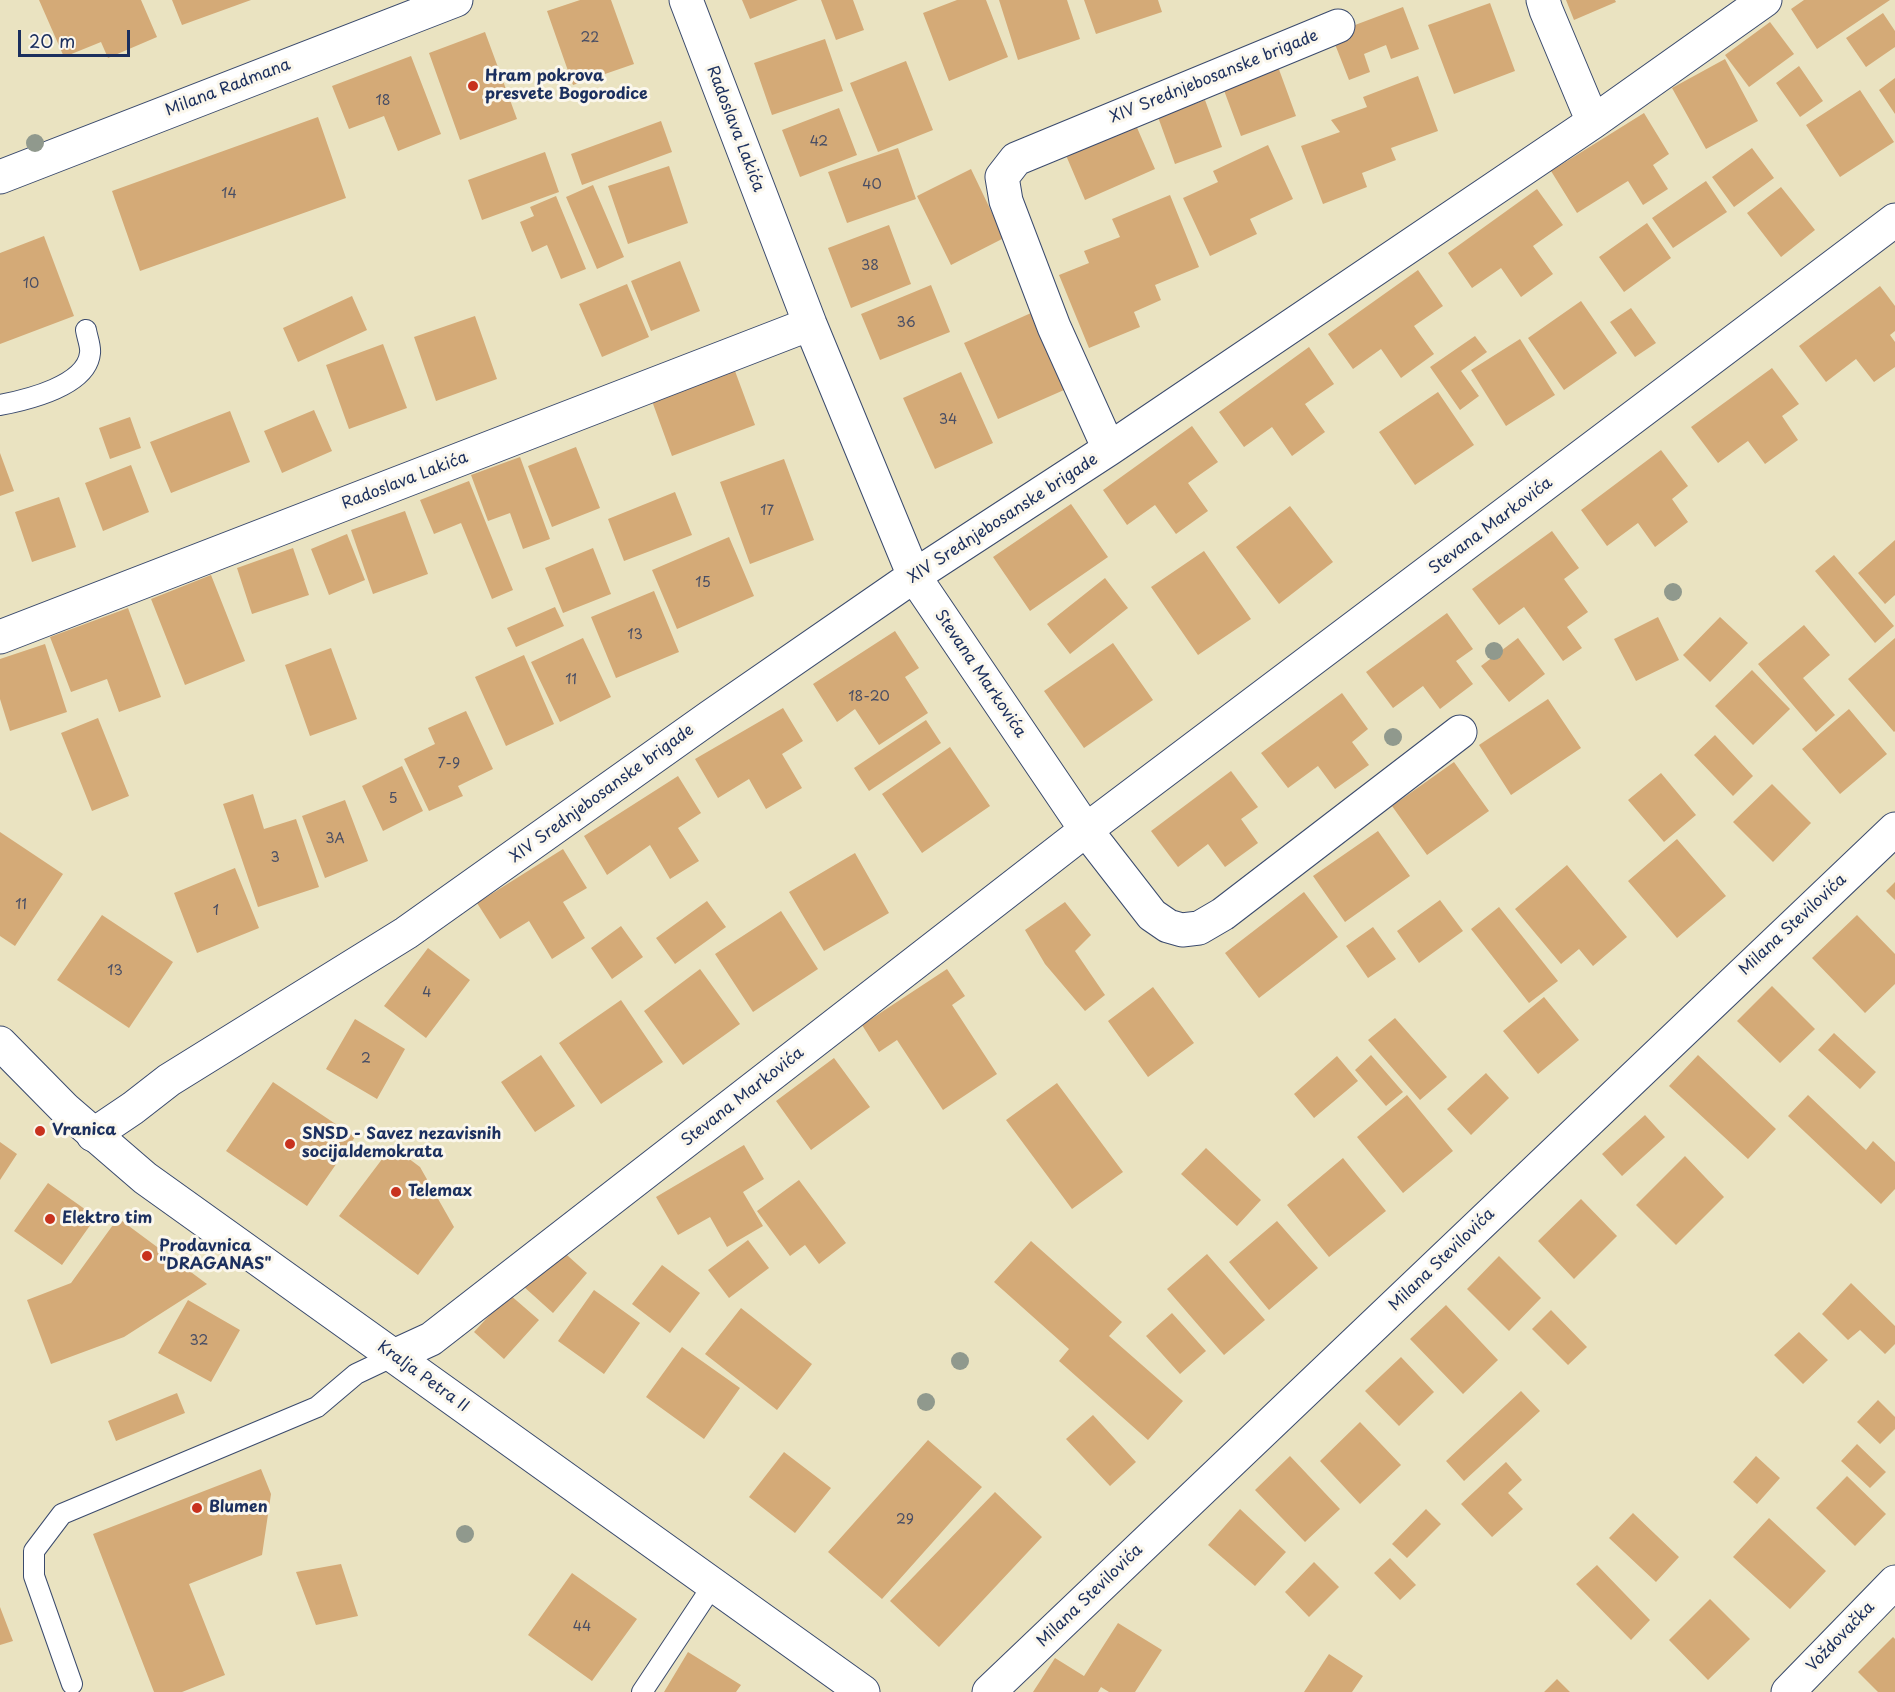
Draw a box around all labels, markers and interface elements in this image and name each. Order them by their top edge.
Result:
scale bar [21,18,134,56]
street label: XIV Srednjebosanske brigade [1107,26,1321,128]
text: 20 m [29,27,75,54]
house number: 22 [581,30,599,46]
street label: Milana Radmana [163,55,293,121]
street label: Radoslava Lakića [702,63,768,195]
place label: Hram pokrova presvete Bogorodice [485,67,648,105]
marker: Hram pokrova presvete Bogorodice [466,79,480,93]
house number: 18 [375,93,391,109]
house number: 42 [810,134,828,150]
house number: 40 [862,177,882,193]
house number: 14 [221,186,237,202]
house number: 38 [861,258,879,274]
house number: 10 [23,276,39,292]
house number: 36 [896,315,916,331]
house number: 34 [939,412,957,428]
street label: Radoslava Lakića [339,448,471,514]
street label: XIV Srednjebosanske brigade [904,450,1102,588]
street label: Stevana Markovića [1425,473,1557,579]
house number: 17 [760,503,774,519]
house number: 15 [695,575,711,591]
street label: Stevana Markovića [930,607,1030,741]
house number: 13 [627,627,643,643]
house number: 11 [565,672,577,688]
house number: 18-20 [848,689,890,705]
street label: XIV Srednjebosanske brigade [506,721,698,867]
house number: 7-9 [438,756,460,772]
house number: 5 [388,791,398,807]
house number: 3A [325,831,345,847]
house number: 3 [270,850,280,866]
street label: Milana Stevilovića [1735,870,1851,980]
house number: 11 [15,897,27,913]
house number: 1 [213,903,219,919]
house number: 13 [107,963,123,979]
house number: 4 [422,985,432,1001]
street label: Stevana Markovića [678,1043,808,1151]
house number: 2 [361,1051,371,1067]
place label: Vranica [52,1121,117,1141]
marker: Vranica [33,1124,47,1138]
place label: SNSD - Savez nezavisnih socijaldemokrata [302,1125,501,1163]
marker: SNSD - Savez nezavisnih socijaldemokrata [283,1137,297,1151]
place label: Telemax [408,1182,472,1202]
marker: Telemax [389,1185,403,1199]
street label: Milana Stevilovića [1385,1205,1499,1315]
place label: Elektro tim [62,1209,152,1229]
marker: Elektro tim [43,1212,57,1226]
place label: Prodavnica "DRAGANAS" [159,1237,272,1275]
marker: Prodavnica "DRAGANAS" [140,1249,154,1263]
house number: 32 [190,1333,208,1349]
street label: Kralja Petra II [374,1337,472,1417]
place label: Blumen [209,1498,268,1518]
marker: Blumen [190,1501,204,1515]
house number: 29 [896,1512,914,1528]
street label: Milana Stevilovića [1033,1541,1147,1651]
street label: Voždovačka [1803,1598,1879,1676]
house number: 44 [573,1619,591,1635]

